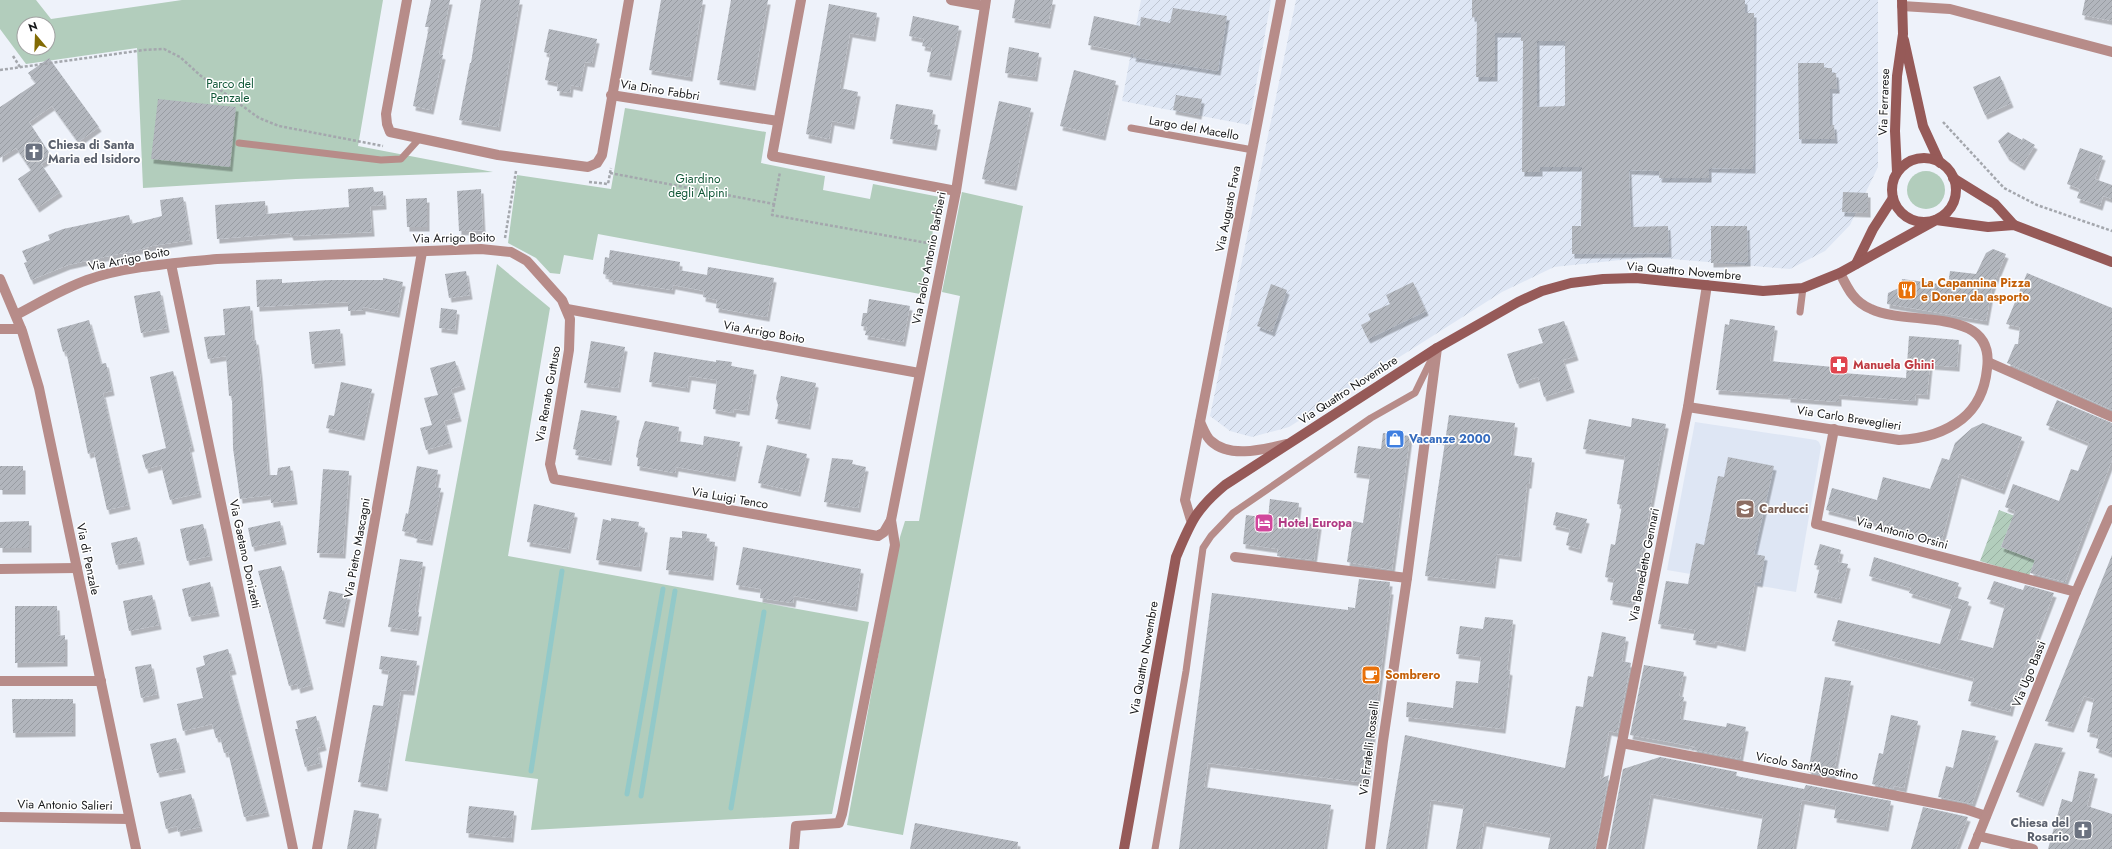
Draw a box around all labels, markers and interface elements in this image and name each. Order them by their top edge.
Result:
north arrow [16,16,56,56]
text: N [26,18,39,36]
street label: Via Ferrarese [1874,68,1894,136]
park label: Parco del Penzale [206,75,254,107]
street label: Via Dino Fabbri [619,75,701,105]
street label: Largo del Macello [1148,111,1241,145]
place label: Chiesa di Santa Maria ed Isidoro [48,136,140,168]
church icon: Chiesa di Santa Maria ed Isidoro [23,141,45,163]
street label: Via Augusto Fava [1211,164,1245,254]
park label: Giardino degli Alpini [668,170,728,202]
street label: Via Paolo Antonio Barbieri [907,190,951,326]
street label: Via Arrigo Boito [413,228,496,248]
street label: Via Arrigo Boito [87,242,172,276]
street label: Via Quattro Novembre [1626,257,1742,285]
place label: La Capannina Pizza e Doner da asporto [1921,274,2030,306]
restaurant icon: La Capannina Pizza e Doner da asporto [1896,279,1918,301]
street label: Via Arrigo Boito [722,316,807,348]
street label: Via Renato Guttuso [531,344,565,444]
street label: Via Quattro Novembre [1295,351,1401,429]
pharmacy icon: Manuela Ghini [1828,354,1850,376]
place label: Manuela Ghini [1853,356,1934,374]
street label: Via Carlo Breveglieri [1795,401,1903,435]
shop icon: Vacanze 2000 [1384,428,1406,450]
place label: Vacanze 2000 [1408,430,1491,448]
street label: Via Luigi Tenco [690,482,770,514]
street label: Via Pietro Mascagni [339,497,375,599]
street label: Via Gaetano Donizetti [225,498,265,610]
school or university icon: Carducci [1734,498,1756,520]
place label: Carducci [1759,500,1808,518]
street label: Via Benedetto Gennari [1624,506,1664,624]
hotel icon: Hotel Europa [1253,512,1275,534]
street label: Via Antonio Orsini [1854,512,1950,554]
place label: Hotel Europa [1278,514,1352,532]
street label: Via di Penzale [72,521,104,597]
street label: Via Quattro Novembre [1125,600,1163,716]
street label: Via Ugo Bassi [2008,638,2050,710]
cafe icon: Sombrero [1360,664,1382,686]
place label: Sombrero [1385,666,1440,684]
street label: Via Fratelli Rosselli [1354,700,1384,796]
street label: Vicolo Sant'Agostino [1754,747,1860,785]
street label: Via Antonio Salieri [17,795,113,815]
place label: Chiesa del Rosario [2011,814,2069,846]
church icon: Chiesa del Rosario [2072,819,2094,841]

